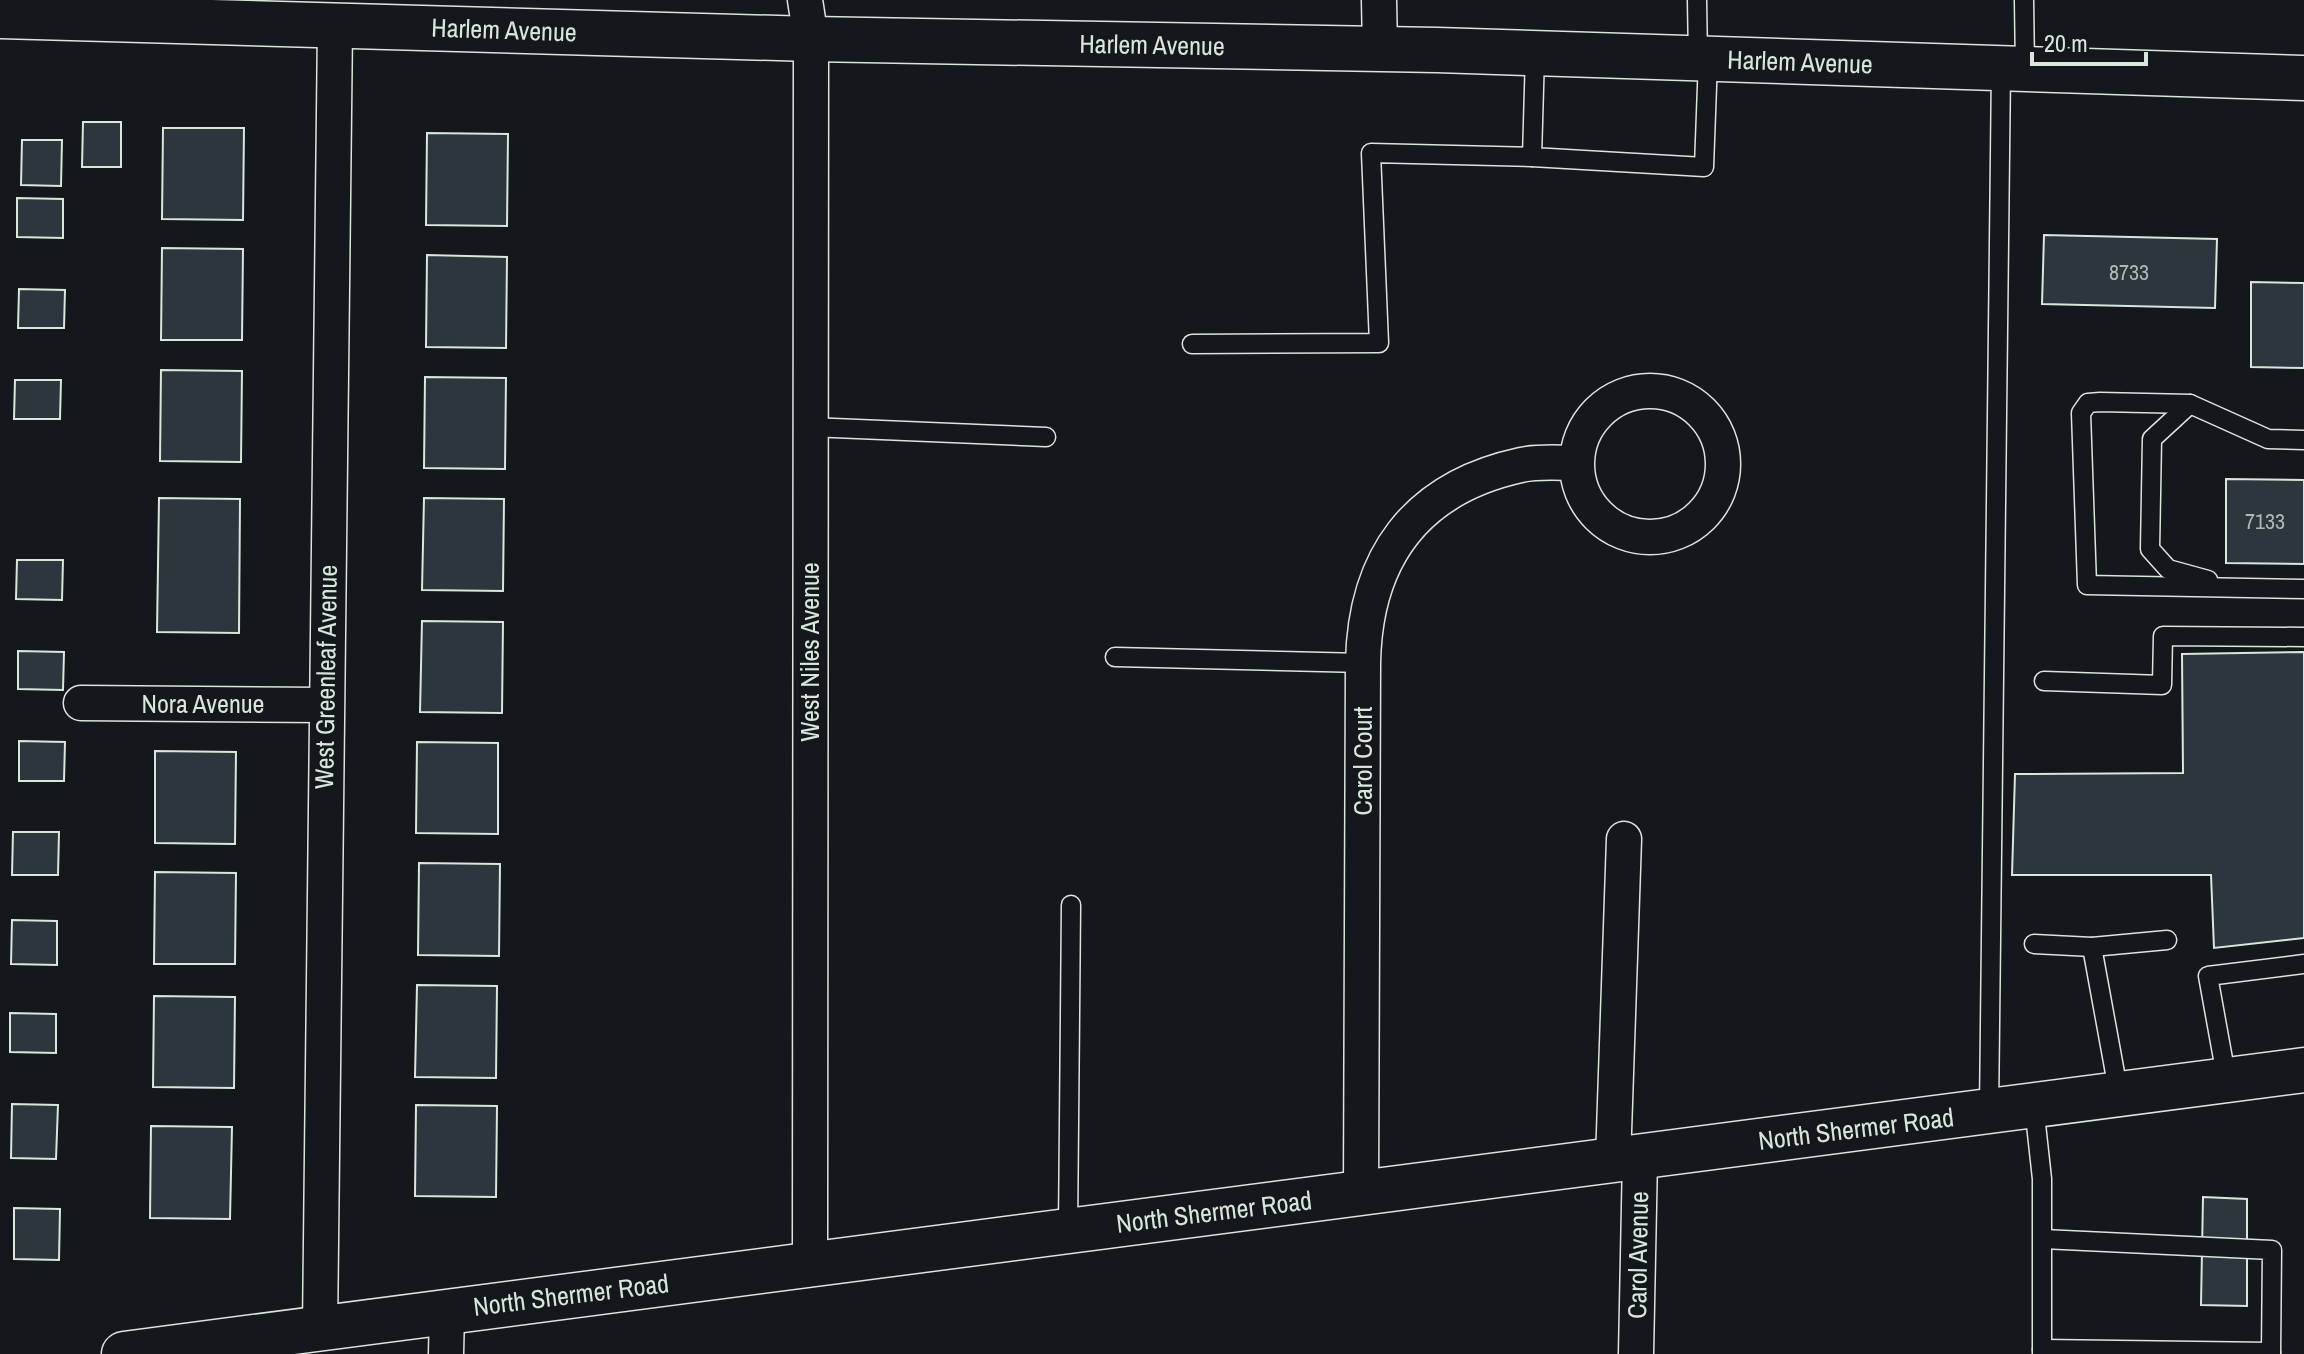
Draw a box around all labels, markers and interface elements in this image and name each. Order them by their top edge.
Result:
street label: Harlem Avenue [431,9,577,50]
scale bar [2032,16,2146,66]
street label: Harlem Avenue [1079,26,1225,63]
text: 20 m [2044,27,2088,59]
street label: Harlem Avenue [1727,41,1873,82]
house number: 8733 [2109,257,2149,287]
house number: 7133 [2245,506,2285,536]
street label: West Niles Avenue [792,562,827,742]
street label: West Greenleaf Avenue [306,564,345,790]
street label: Nora Avenue [142,686,264,721]
street label: Carol Court [1345,706,1380,816]
street label: North Shermer Road [1756,1099,1956,1158]
street label: North Shermer Road [1114,1182,1314,1241]
street label: Carol Avenue [1619,1191,1656,1319]
street label: North Shermer Road [471,1265,671,1324]

